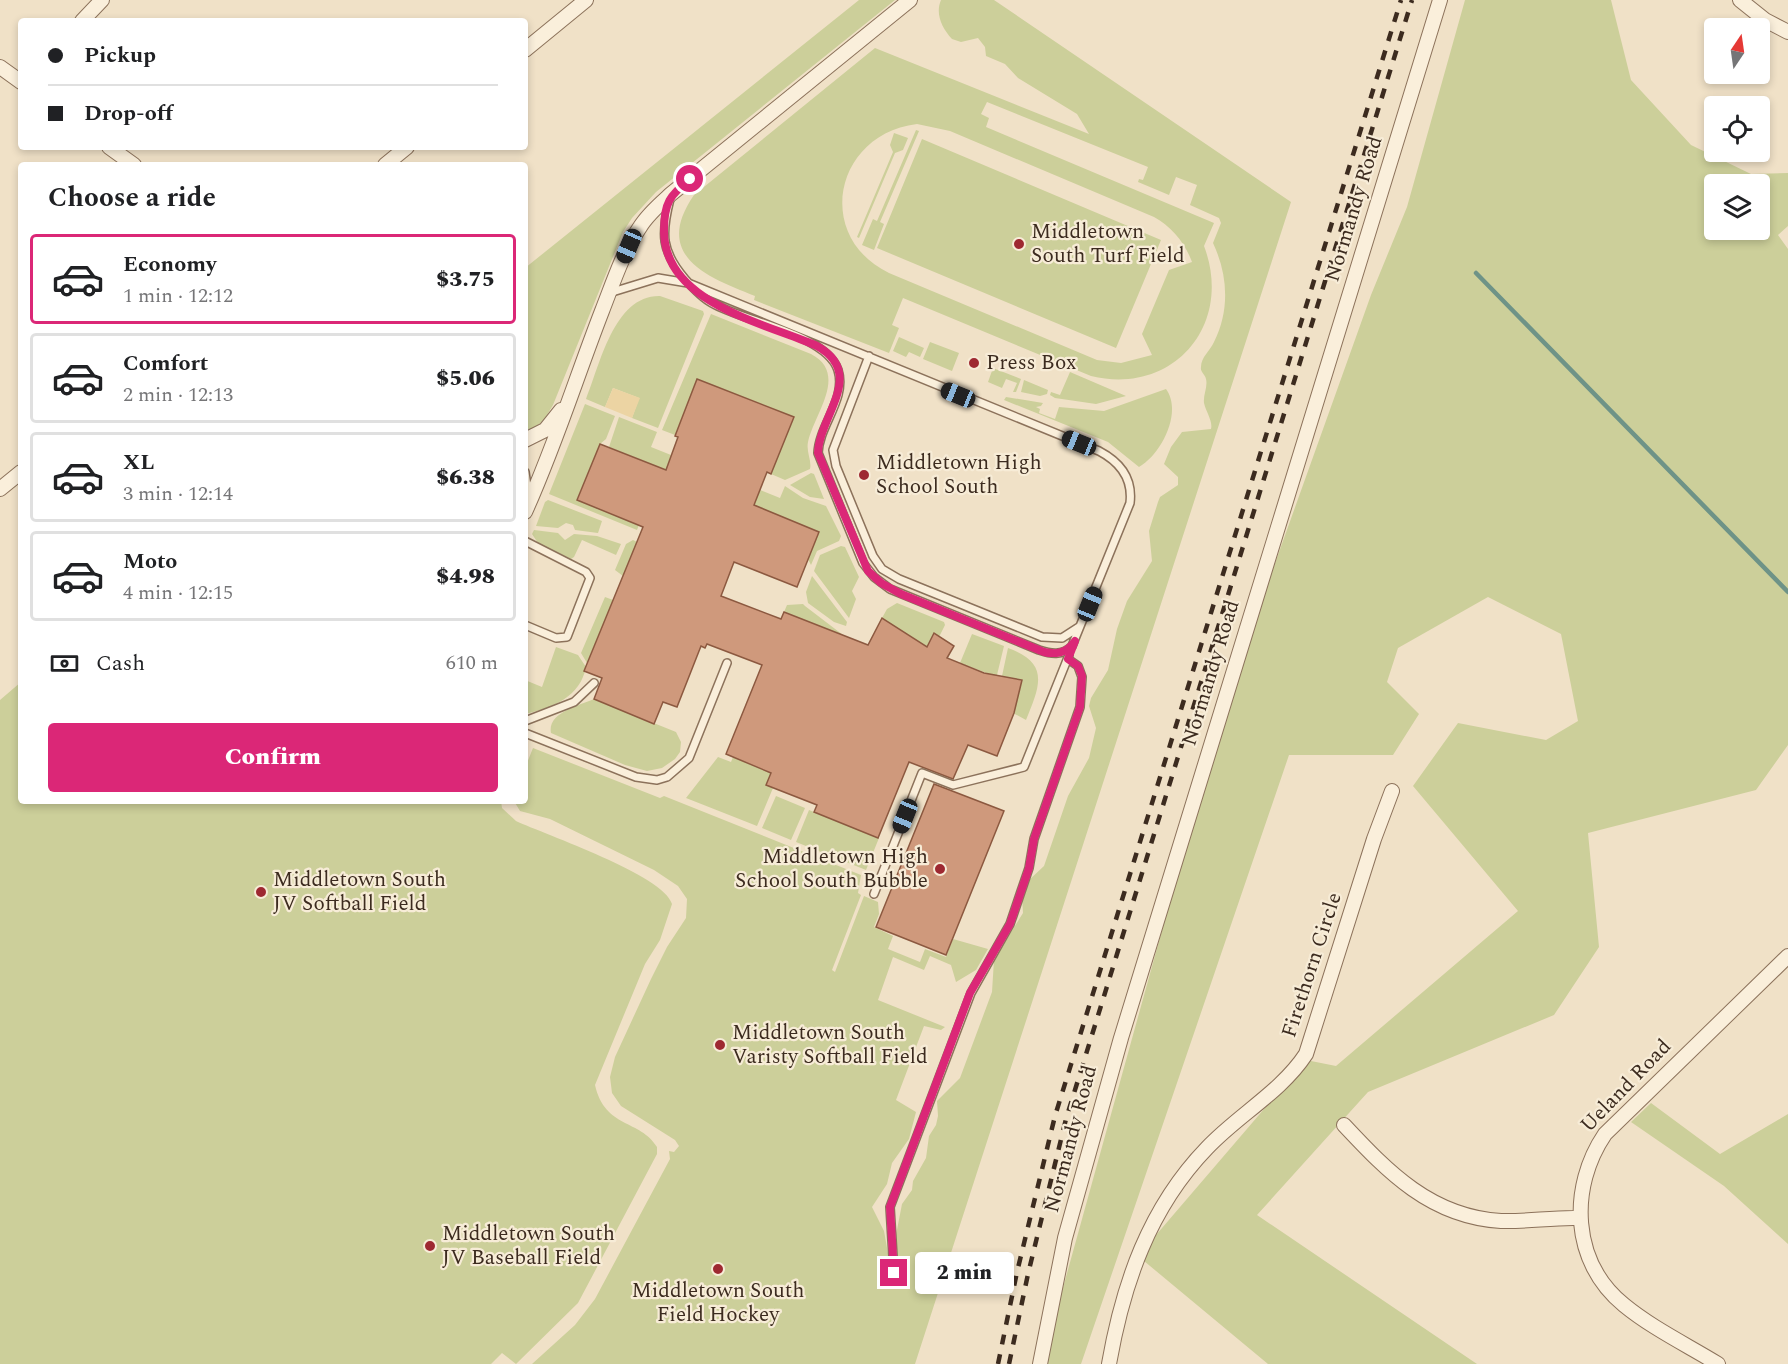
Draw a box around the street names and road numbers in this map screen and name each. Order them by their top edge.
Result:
street label: Normandy Road [1317,132,1391,286]
street label: Normandy Road [1174,596,1248,750]
street label: Firethorn Circle [1273,888,1351,1042]
street label: Ueland Road [1573,1032,1679,1140]
street label: Normandy Road [1036,1062,1106,1216]

